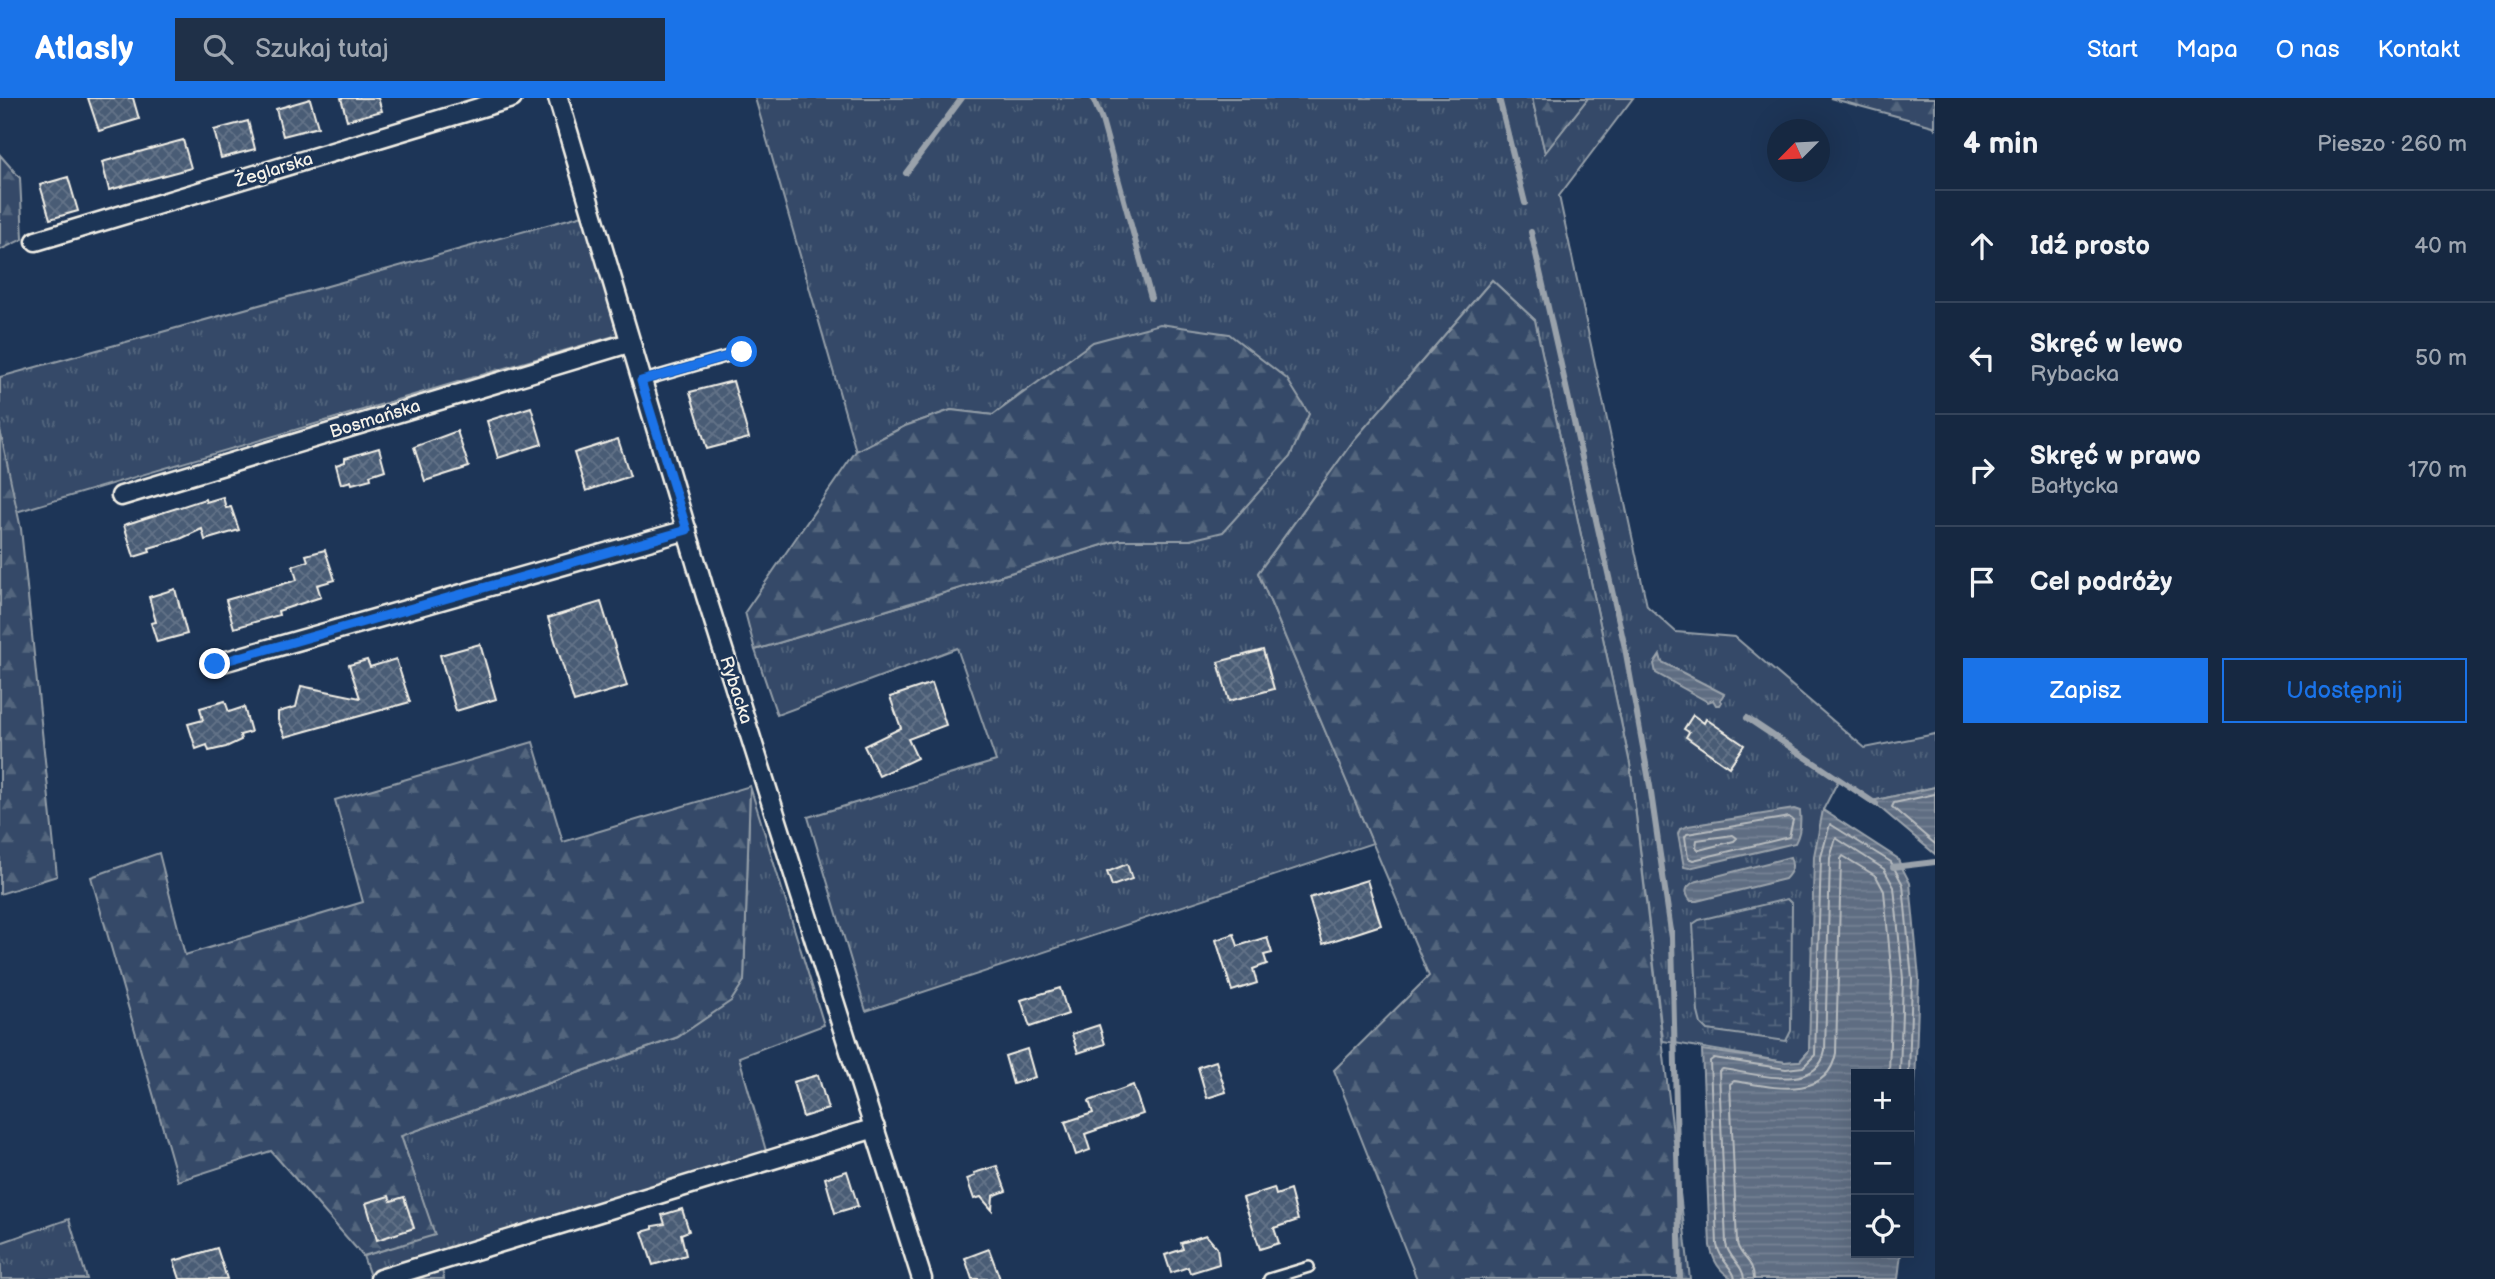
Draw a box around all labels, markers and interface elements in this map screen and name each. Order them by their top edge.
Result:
search box [175,18,665,81]
text: Atlasly [35,29,133,69]
icon: search [199,30,237,68]
text: Szukaj tutaj [255,34,389,65]
text: Start [2087,35,2138,64]
text: Mapa [2176,35,2238,64]
text: O nas [2276,35,2340,64]
text: Kontakt [2378,35,2460,64]
north arrow [1767,119,1830,182]
text: 4 min [1963,126,2038,162]
text: Pieszo · 260 m [2317,130,2467,158]
street label: Żeglarska [231,147,315,192]
icon: ahead [1963,227,2001,265]
text: Idź prosto [2030,231,2150,262]
text: 40 m [2414,232,2467,260]
text: Skręć w lewo [2030,329,2183,360]
route start [726,336,757,367]
icon: left [1963,339,2001,377]
text: 50 m [2415,344,2467,372]
text: Rybacka [2030,360,2119,388]
street label: Bosmańska [327,395,423,443]
text: Skręć w prawo [2030,441,2201,472]
icon: right [1963,451,2001,489]
text: 170 m [2408,456,2467,484]
text: Bałtycka [2030,472,2119,500]
icon: arrive [1963,563,2001,601]
text: Cel podróży [2030,567,2172,598]
route end [199,648,230,679]
street label: Rybacka [715,654,757,726]
button: Zapisz [1963,658,2208,723]
button: Udostępnij [2222,658,2467,723]
map controls [1851,1069,1914,1258]
button: + [1851,1069,1914,1132]
button: − [1851,1132,1914,1195]
button: locate [1851,1195,1914,1258]

